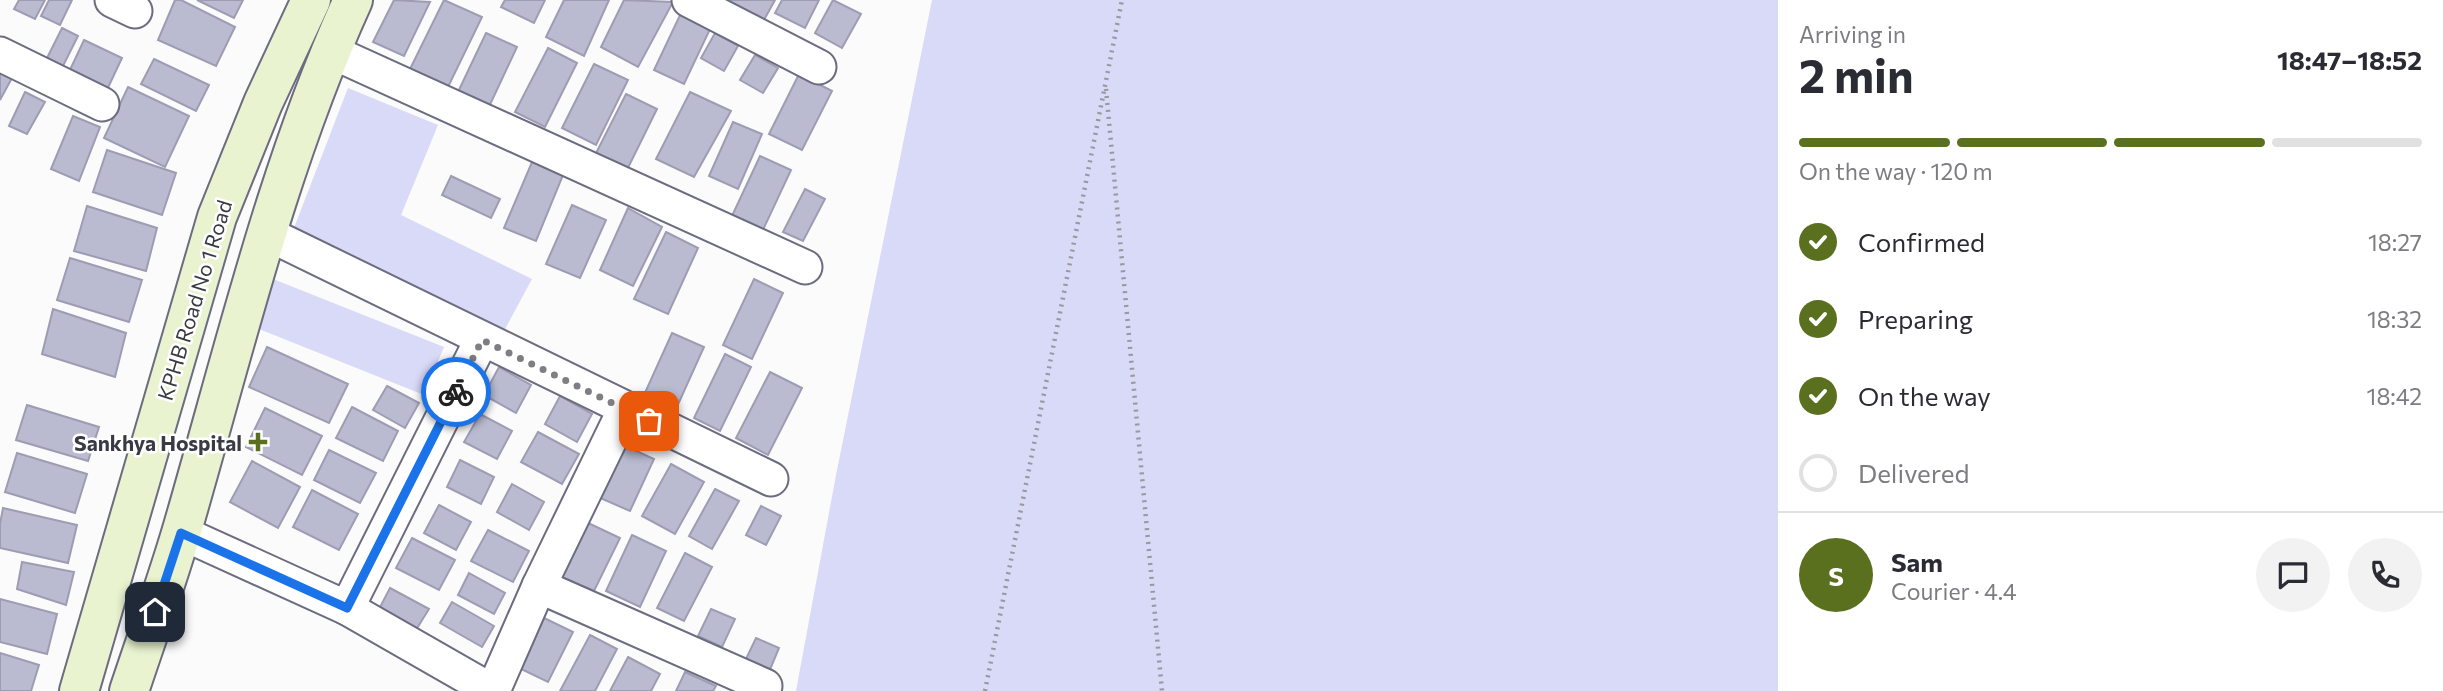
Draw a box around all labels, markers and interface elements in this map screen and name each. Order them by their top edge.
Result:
text: Arriving in [1799,20,1906,48]
text: 18:47–18:52 [2277,44,2422,75]
text: 2 min [1799,46,1914,102]
text: On the way · 120 m [1799,157,1993,185]
street label: KPHB Road No 1 Road [152,197,236,403]
icon: check [1799,223,1837,261]
text: Confirmed [1858,226,1985,257]
text: 18:27 [2368,228,2422,256]
icon: check [1799,300,1837,338]
text: Preparing [1858,303,1973,334]
text: 18:32 [2367,305,2422,333]
courier [421,357,491,427]
icon: bike [437,373,475,411]
icon: check [1799,377,1837,415]
text: On the way [1858,380,1991,411]
text: 18:42 [2367,382,2422,410]
pin [619,391,679,451]
icon: bag [630,402,668,440]
place label: Sankhya Hospital [74,430,242,455]
marker: Sankhya Hospital [248,432,268,452]
text: Delivered [1858,457,1969,488]
button: chat [2256,538,2330,612]
button: phone [2348,538,2422,612]
text: Sam [1891,546,1943,577]
text: S [1828,560,1844,591]
text: Courier · 4.4 [1891,577,2017,605]
pin [125,582,185,642]
icon: home [136,593,174,631]

